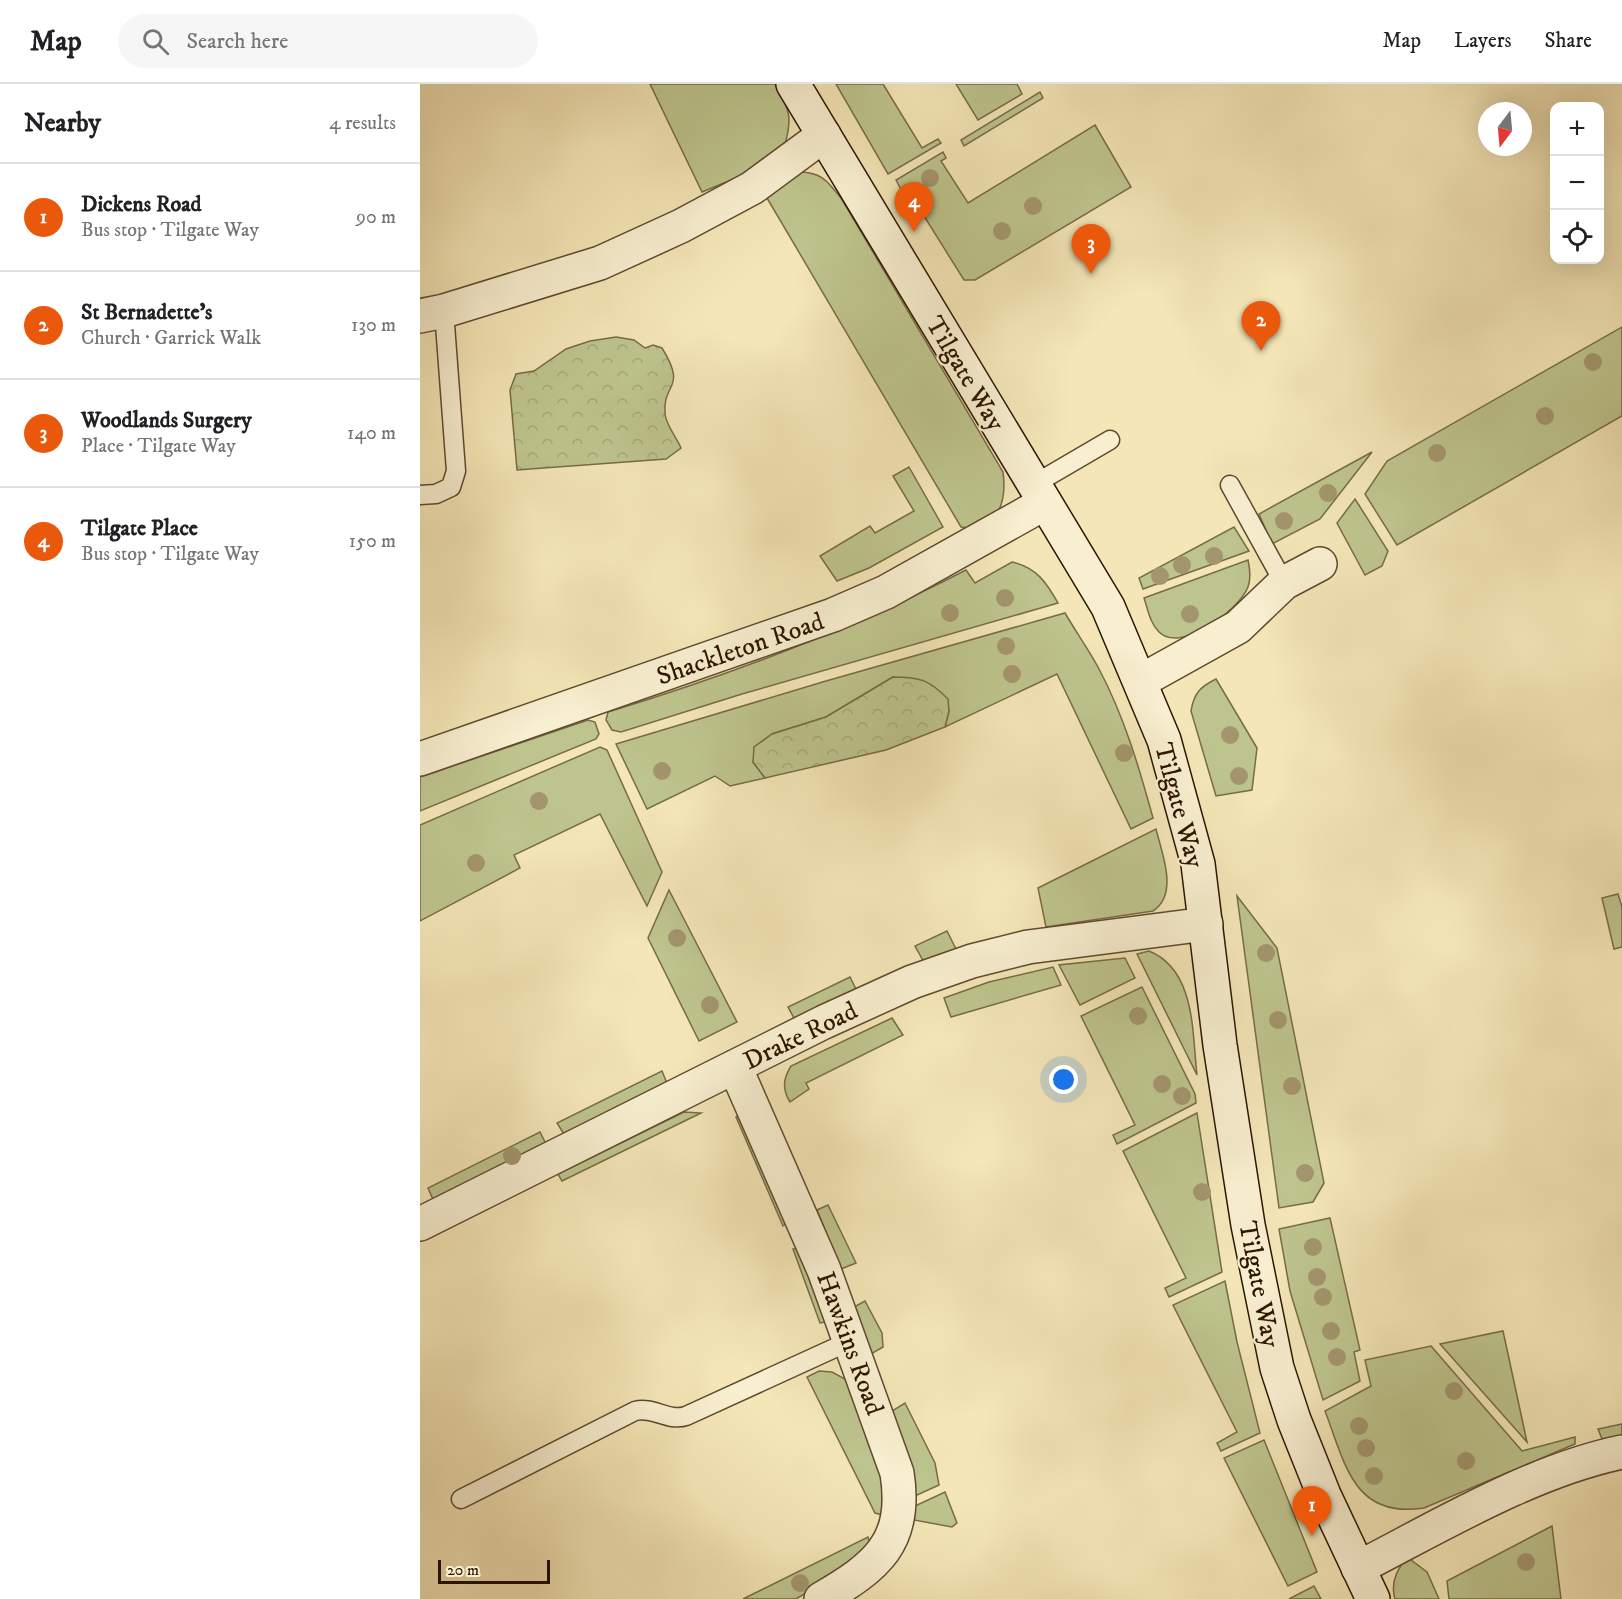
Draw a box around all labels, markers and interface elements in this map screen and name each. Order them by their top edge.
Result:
search box [118,14,538,68]
text: Map [30,24,82,59]
icon: search [139,25,172,58]
text: Search here [187,28,288,55]
text: Map [1382,28,1421,54]
text: Layers [1454,28,1512,54]
text: Share [1545,28,1592,54]
north arrow [1478,102,1532,156]
map controls [1550,102,1604,264]
button: + [1550,102,1604,156]
text: Nearby [24,107,101,140]
text: 4 results [329,111,396,136]
button: − [1550,156,1604,210]
pin: 4 [894,182,934,232]
text: Dickens Road [81,191,201,218]
text: 1 [40,205,47,230]
text: 90 m [356,205,396,230]
button: locate [1550,210,1604,264]
text: Bus stop · Tilgate Way [81,218,259,243]
pin: 3 [1072,224,1110,274]
text: St Bernadette's [81,299,212,326]
pin: 2 [1242,302,1280,351]
street label: Tilgate Way [918,310,1012,438]
text: 2 [39,313,48,338]
text: 130 m [351,313,396,338]
text: Church · Garrick Walk [81,326,261,351]
text: Woodlands Surgery [81,407,252,434]
text: 3 [40,421,47,446]
text: 140 m [347,421,396,446]
text: Place · Tilgate Way [81,434,236,459]
text: Tilgate Place [81,515,198,542]
text: 4 [38,529,49,554]
text: 150 m [349,529,396,554]
text: Bus stop · Tilgate Way [81,542,259,567]
street label: Shackleton Road [652,605,829,693]
street label: Tilgate Way [1146,739,1211,872]
street label: Drake Road [738,995,863,1078]
your location [1049,1065,1078,1094]
street label: Tilgate Way [1230,1218,1287,1351]
street label: Hawkins Road [808,1267,891,1420]
pin: 1 [1292,1486,1332,1536]
scale bar [438,1557,550,1584]
text: 20 m [447,1560,479,1580]

